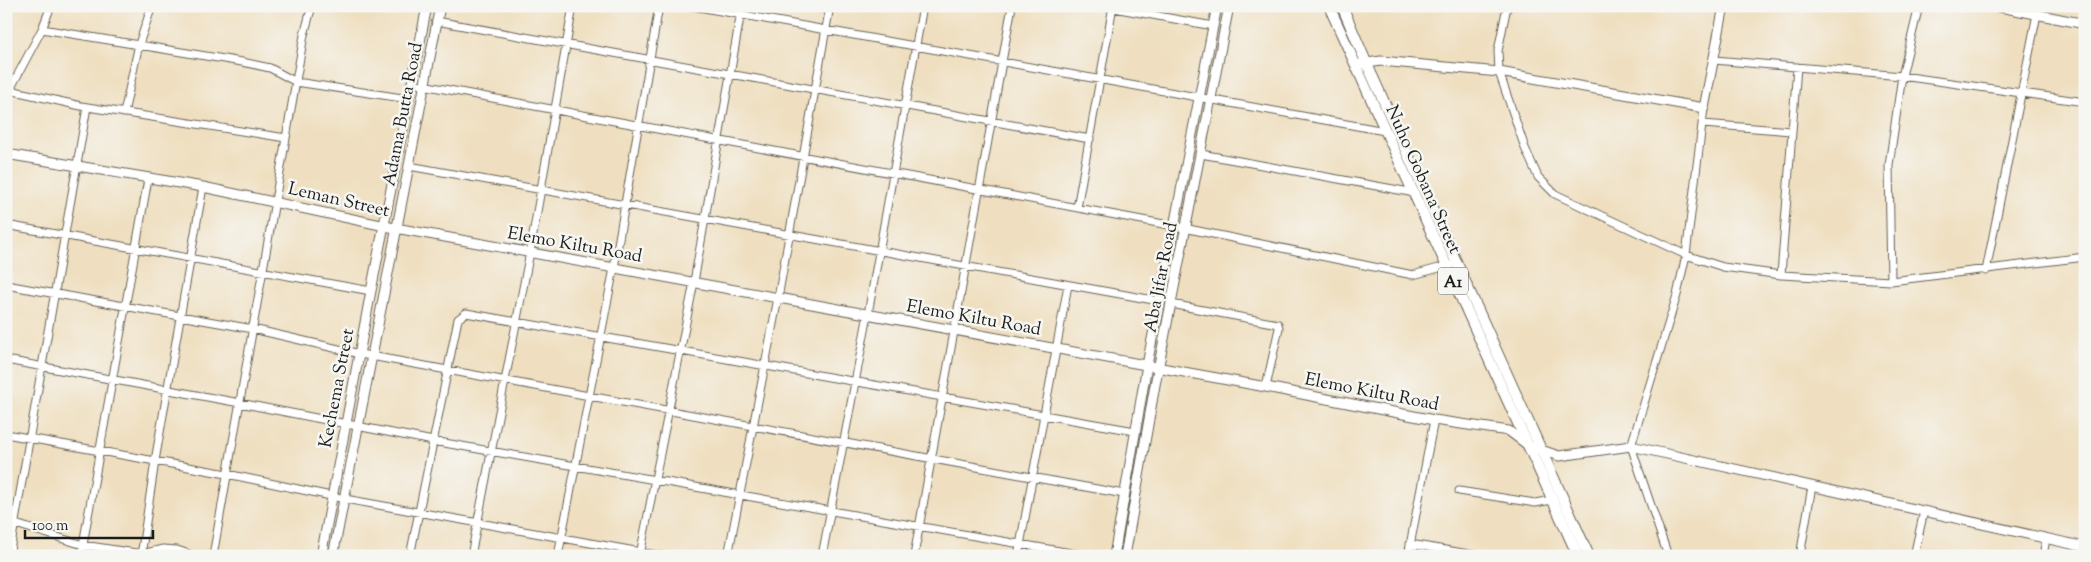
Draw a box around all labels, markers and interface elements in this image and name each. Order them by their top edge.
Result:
street label: Adama Butta Road [377,40,431,188]
street label: Nuho Gobana Street [1378,101,1467,258]
street label: Leman Street [285,177,392,225]
street label: Aba Jifar Road [1139,220,1185,335]
street label: Elemo Kiltu Road [505,221,644,271]
road number: A1 [1438,268,1468,294]
street label: Elemo Kiltu Road [904,294,1043,344]
street label: Kechema Street [314,327,362,450]
street label: Elemo Kiltu Road [1302,367,1441,419]
scale bar [25,507,152,539]
text: 100 m [32,516,69,537]

